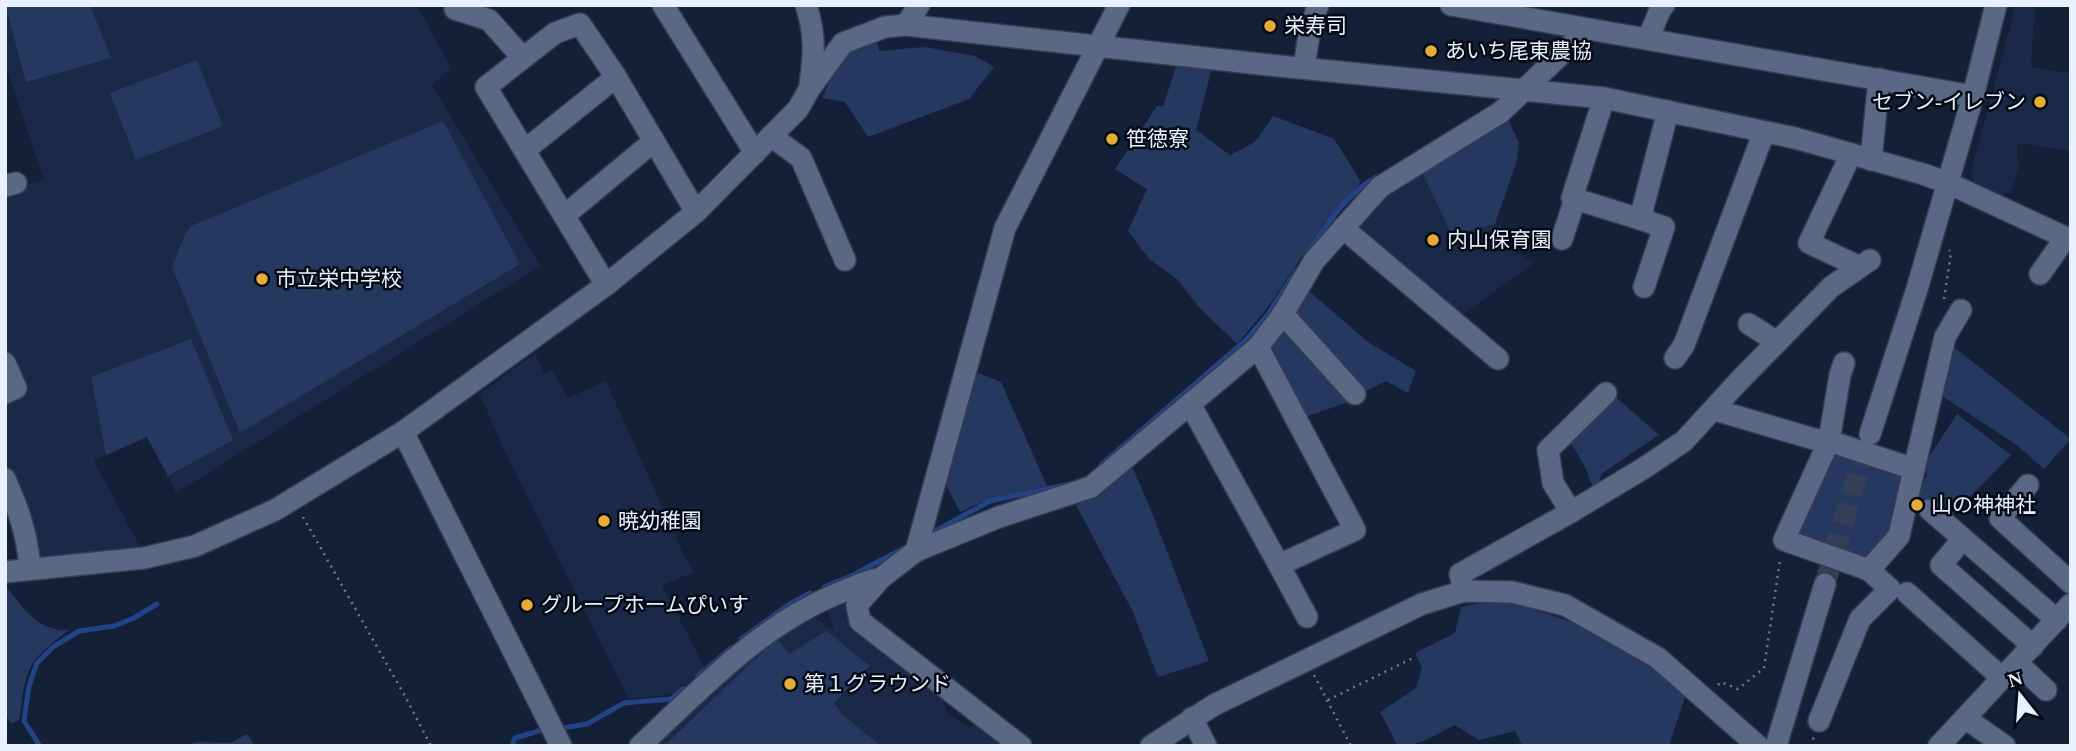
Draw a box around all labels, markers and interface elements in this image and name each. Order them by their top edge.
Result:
place label: 栄寿司 [1284,14,1347,38]
marker: 栄寿司 [1262,18,1278,34]
place label: あいち尾東農協 [1445,39,1592,63]
marker: あいち尾東農協 [1423,43,1439,59]
place label: セブン-イレブン [1872,90,2026,114]
marker: セブン-イレブン [2032,94,2048,110]
place label: 笹徳寮 [1126,127,1189,151]
marker: 笹徳寮 [1104,131,1120,147]
place label: 内山保育園 [1447,228,1552,252]
marker: 内山保育園 [1425,232,1441,248]
place label: 市立栄中学校 [276,267,402,291]
marker: 市立栄中学校 [254,271,270,287]
place label: 山の神神社 [1931,493,2036,517]
marker: 山の神神社 [1909,497,1925,513]
place label: 暁幼稚園 [618,509,702,533]
marker: 暁幼稚園 [596,513,612,529]
place label: グループホームぴいす [541,593,749,617]
marker: グループホームぴいす [519,597,535,613]
north arrow [1985,660,2055,730]
text: N [2006,667,2025,691]
place label: 第１グラウンド [804,672,951,696]
marker: 第１グラウンド [782,676,798,692]

